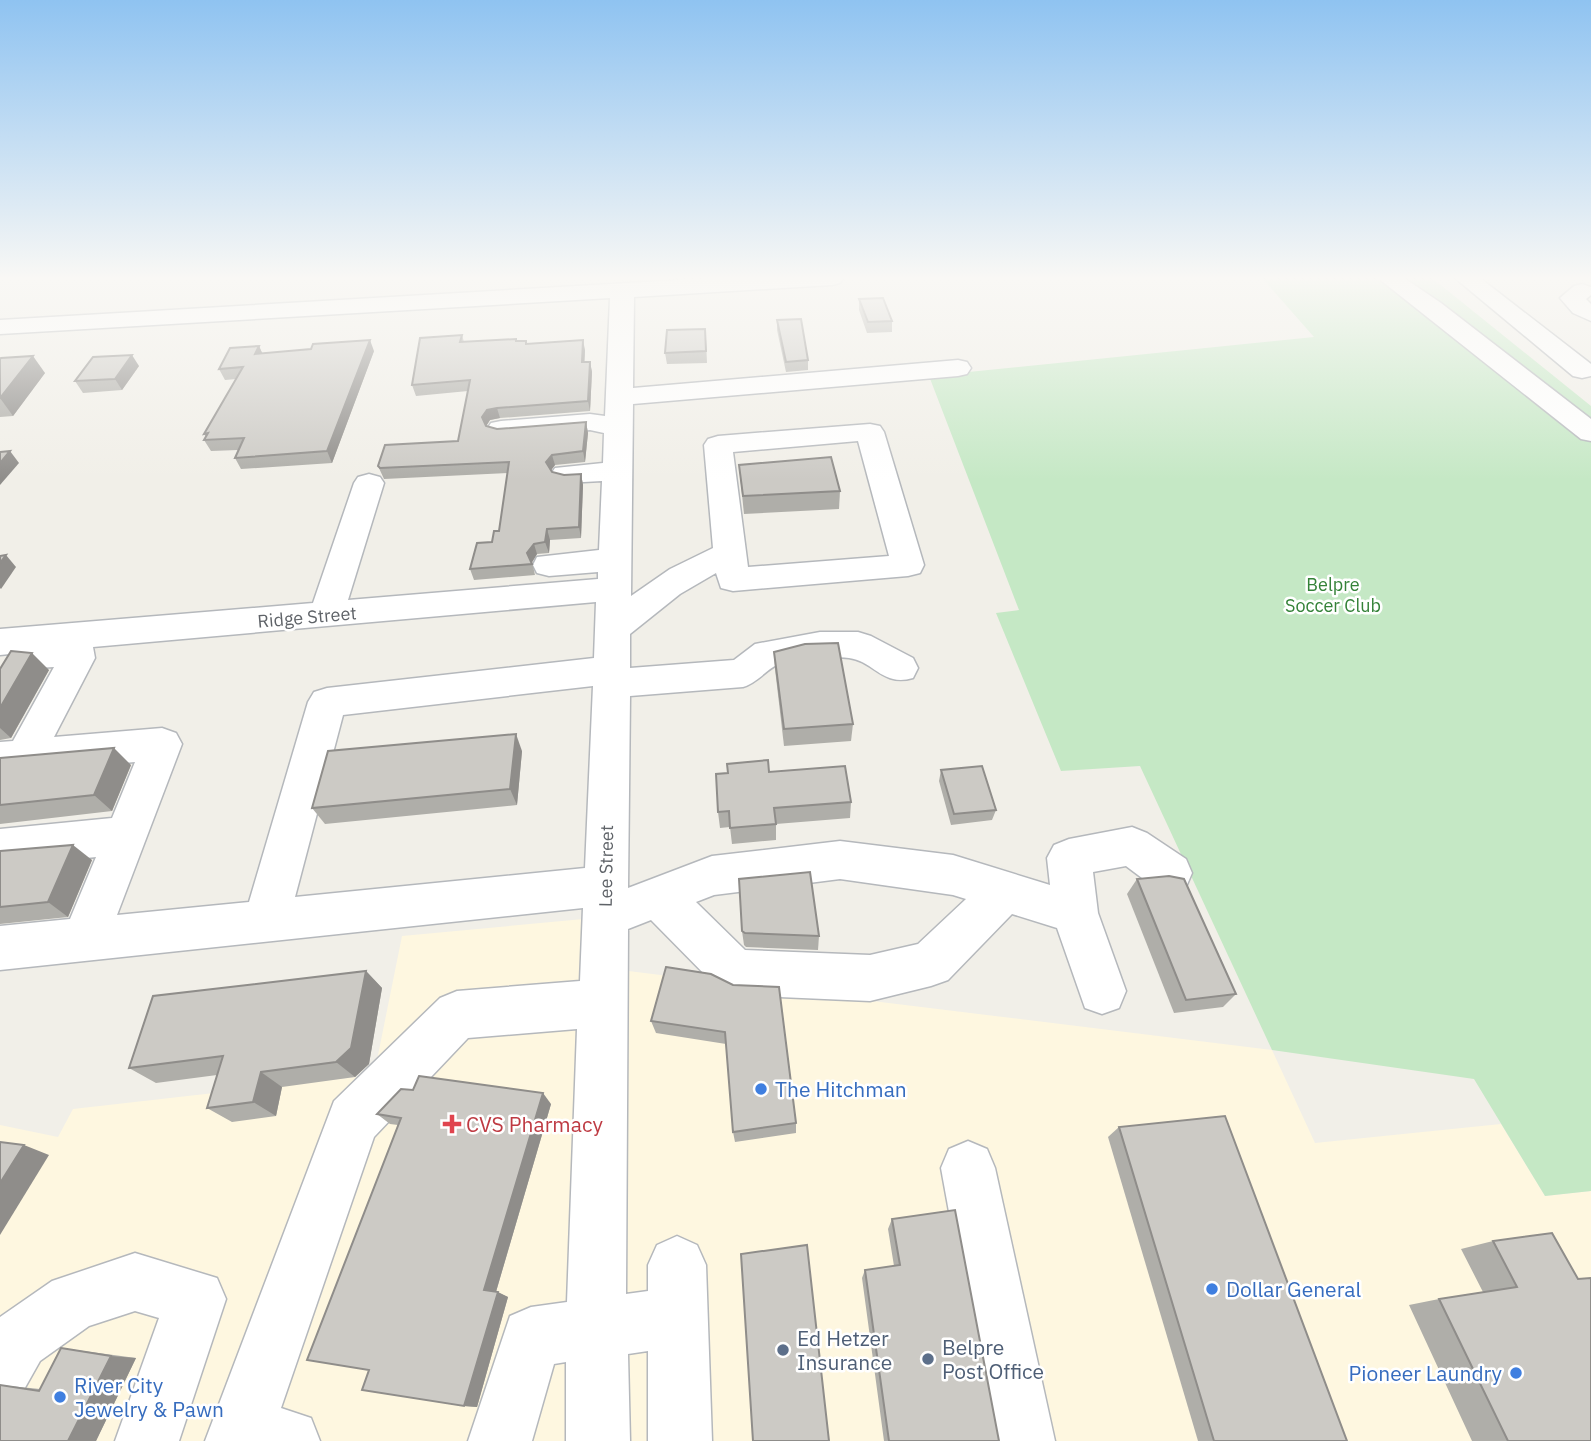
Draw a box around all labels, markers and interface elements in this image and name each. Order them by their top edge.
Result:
park label: Belpre Soccer Club [1285,573,1381,617]
street label: Ridge Street [256,601,358,633]
street label: Lee Street [594,825,618,907]
place label: The Hitchman [775,1075,907,1103]
marker: The Hitchman [753,1081,769,1097]
place label: CVS Pharmacy [466,1110,603,1138]
marker: CVS Pharmacy [444,1116,460,1132]
place label: Dollar General [1226,1275,1361,1303]
marker: Dollar General [1204,1281,1220,1297]
place label: Ed Hetzer Insurance [797,1324,892,1376]
place label: Belpre Post Office [942,1333,1044,1385]
marker: Ed Hetzer Insurance [775,1342,791,1358]
marker: Belpre Post Office [920,1351,936,1367]
place label: Pioneer Laundry [1348,1359,1503,1387]
marker: Pioneer Laundry [1508,1365,1524,1381]
place label: River City Jewelry & Pawn [74,1371,224,1423]
marker: River City Jewelry & Pawn [52,1389,68,1405]

